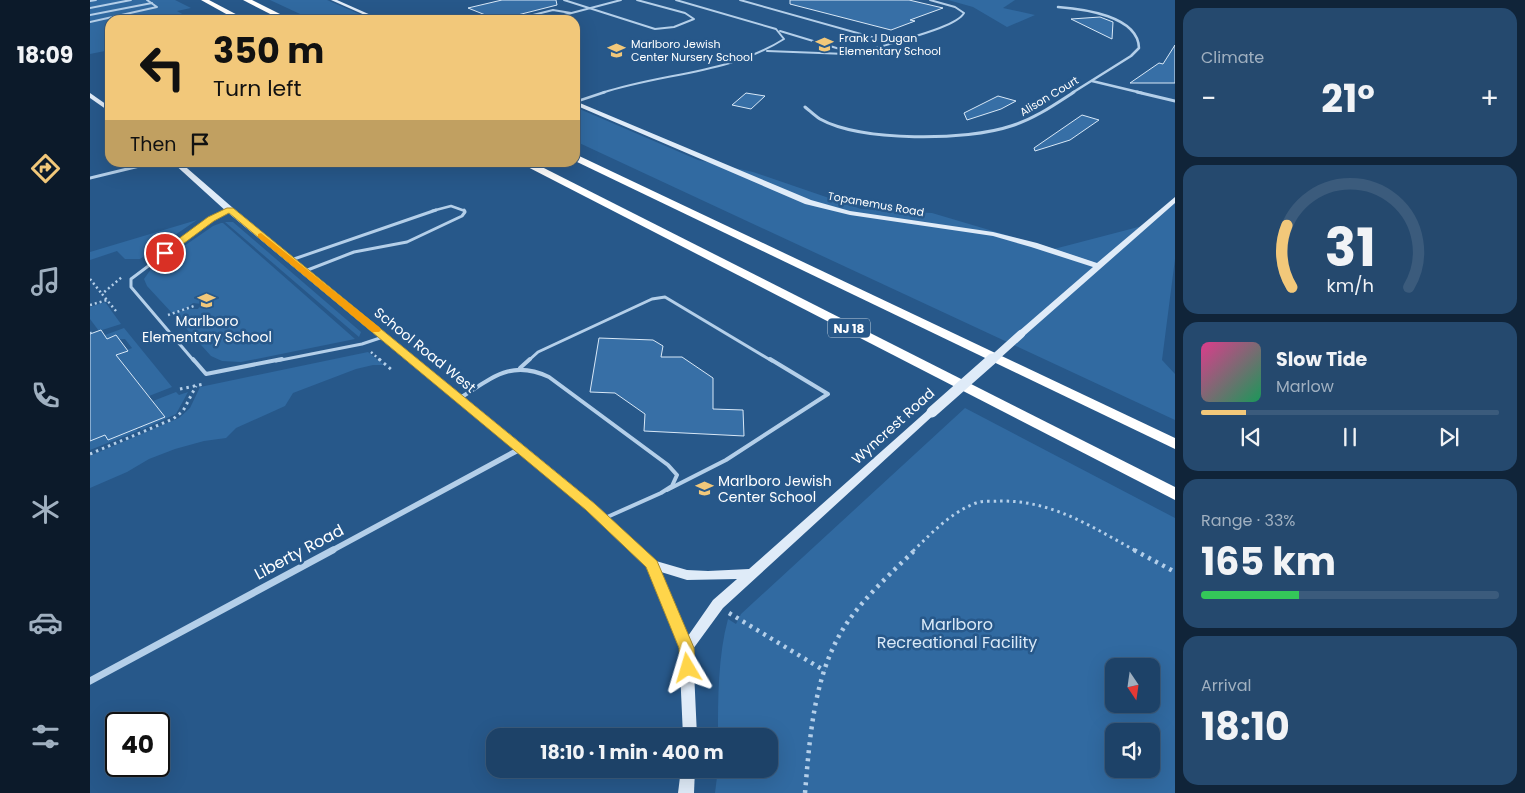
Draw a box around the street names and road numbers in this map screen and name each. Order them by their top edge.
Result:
street label: Alison Court [1016,72,1082,120]
street label: Topanemus Road [827,188,925,220]
street label: School Road West [370,303,480,397]
road number: NJ 18 [828,318,870,338]
street label: Wyncrest Road [847,383,939,469]
street label: Liberty Road [250,519,348,585]

